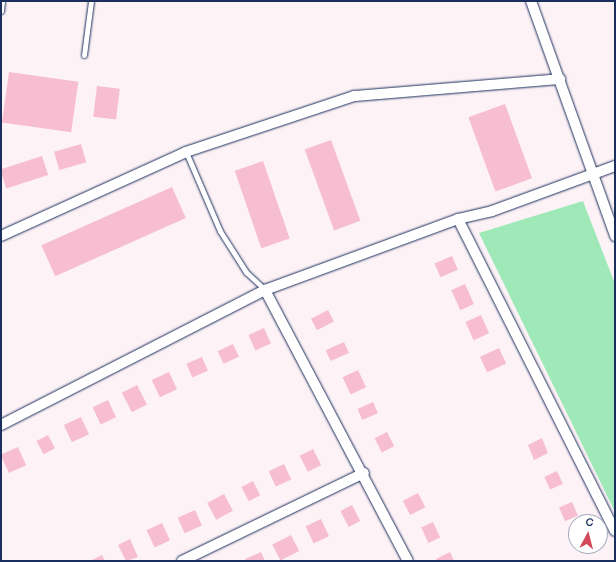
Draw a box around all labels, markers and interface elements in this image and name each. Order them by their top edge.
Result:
north arrow [568,514,608,554]
text: С [585,516,594,530]

